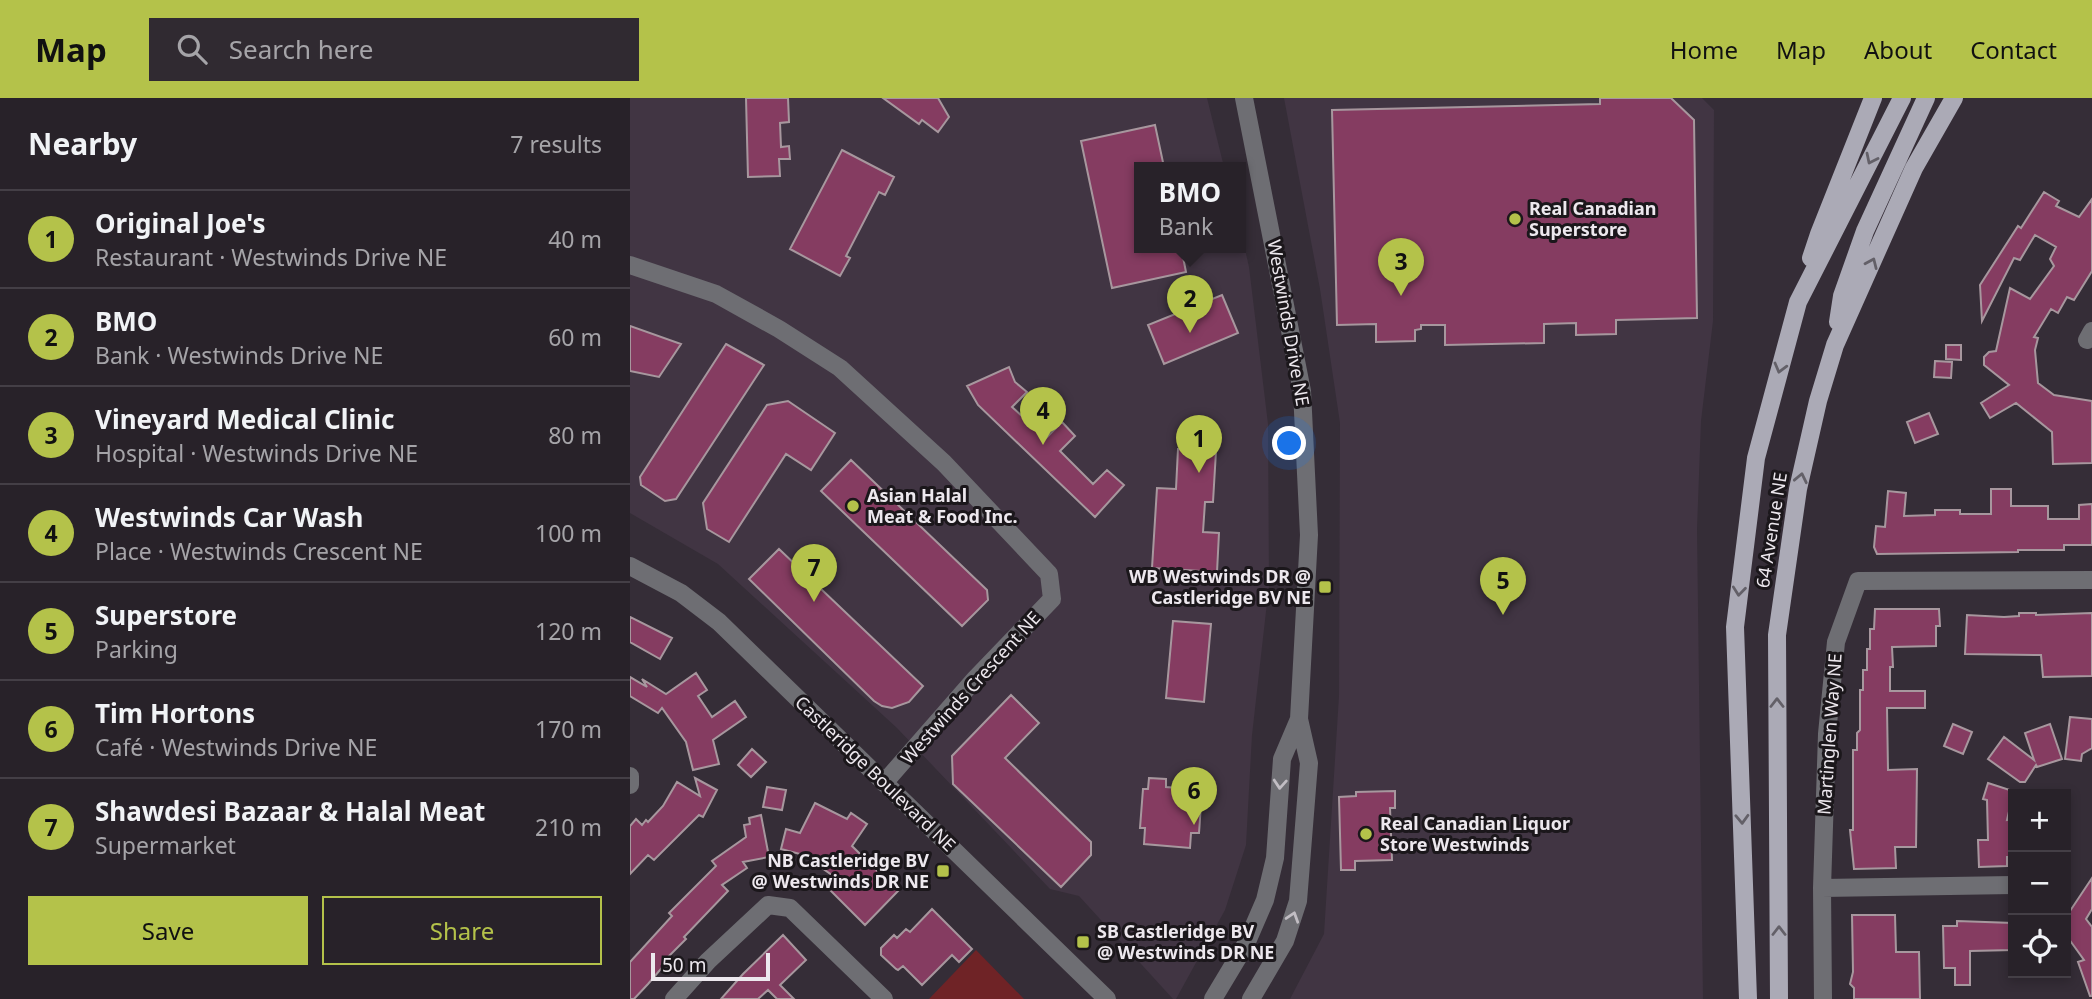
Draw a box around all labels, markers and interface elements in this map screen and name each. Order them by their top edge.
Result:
search box [149,18,639,81]
text: Map [35,27,107,72]
icon: search [173,30,211,68]
text: Search here [229,31,373,67]
text: Home [1670,33,1738,66]
text: Map [1776,33,1826,66]
text: About [1864,33,1932,66]
text: Contact [1970,33,2057,66]
text: Nearby [28,123,137,164]
text: 7 results [510,128,602,160]
one-way arrow [1866,152,1880,164]
popup [1134,162,1246,253]
text: BMO [1159,174,1221,210]
place label: Real Canadian Superstore [1529,196,1656,241]
text: Original Joe's [95,205,265,241]
text: Bank [1159,210,1213,242]
marker: Real Canadian Superstore [1507,211,1523,227]
text: 1 [44,223,58,255]
text: 40 m [548,223,602,255]
street label: Westwinds Drive NE [1263,238,1315,408]
pin: 3 [1378,238,1424,296]
text: Restaurant · Westwinds Drive NE [95,241,447,273]
one-way arrow [1864,257,1878,270]
pin: 2 [1167,275,1213,333]
text: BMO [95,303,157,339]
text: 2 [44,321,58,353]
text: 60 m [548,321,602,353]
text: Bank · Westwinds Drive NE [95,339,383,371]
one-way arrow [1774,362,1788,374]
pin: 4 [1020,387,1066,445]
text: Vineyard Medical Clinic [95,401,394,437]
pin: 1 [1176,415,1222,473]
text: 3 [44,419,58,451]
text: 80 m [548,419,602,451]
your location [1272,426,1306,460]
text: Hospital · Westwinds Drive NE [95,437,418,469]
street label: 64 Avenue NE [1750,470,1792,589]
one-way arrow [1792,472,1807,484]
place label: Asian Halal Meat & Food Inc. [867,483,1018,528]
marker: Asian Halal Meat & Food Inc. [845,498,861,514]
text: Westwinds Car Wash [95,499,363,535]
text: 4 [44,517,58,549]
text: 100 m [535,517,602,549]
text: Place · Westwinds Crescent NE [95,535,423,567]
pin: 7 [791,544,837,602]
pin: 5 [1480,557,1526,615]
place label: WB Westwinds DR @ Castleridge BV NE [1129,564,1311,609]
marker: WB Westwinds DR @ Castleridge BV NE [1317,579,1333,595]
one-way arrow [1732,586,1747,597]
text: Superstore [95,597,237,633]
street label: Westwinds Crescent NE [895,606,1045,769]
text: 5 [44,615,58,647]
text: 120 m [535,615,602,647]
text: Parking [95,633,178,665]
street label: Martinglen Way NE [1811,652,1847,815]
street label: Castleridge Boulevard NE [790,690,961,856]
text: Tim Hortons [95,695,255,731]
one-way arrow [1769,698,1785,708]
text: 6 [44,713,58,745]
text: 170 m [535,713,602,745]
text: Café · Westwinds Drive NE [95,731,377,763]
pin: 6 [1171,767,1217,825]
one-way arrow [1273,779,1288,790]
map controls [2008,789,2071,978]
button: + [2008,789,2071,852]
text: Shawdesi Bazaar & Halal Meat [95,793,485,829]
text: 7 [44,811,58,843]
text: 210 m [535,811,602,843]
place label: Real Canadian Liquor Store Westwinds [1380,811,1570,856]
one-way arrow [1734,813,1749,824]
marker: Real Canadian Liquor Store Westwinds [1358,826,1374,842]
text: Supermarket [95,829,236,861]
place label: NB Castleridge BV @ Westwinds DR NE [752,848,929,893]
button: − [2008,852,2071,915]
marker: NB Castleridge BV @ Westwinds DR NE [935,863,951,879]
button: Save [28,896,308,965]
button: Share [322,896,602,965]
one-way arrow [1285,911,1300,923]
button: locate [2008,915,2071,978]
place label: SB Castleridge BV @ Westwinds DR NE [1097,919,1274,964]
one-way arrow [1771,925,1787,936]
marker: SB Castleridge BV @ Westwinds DR NE [1075,934,1091,950]
scale bar [651,950,770,982]
text: 50 m [662,952,706,978]

